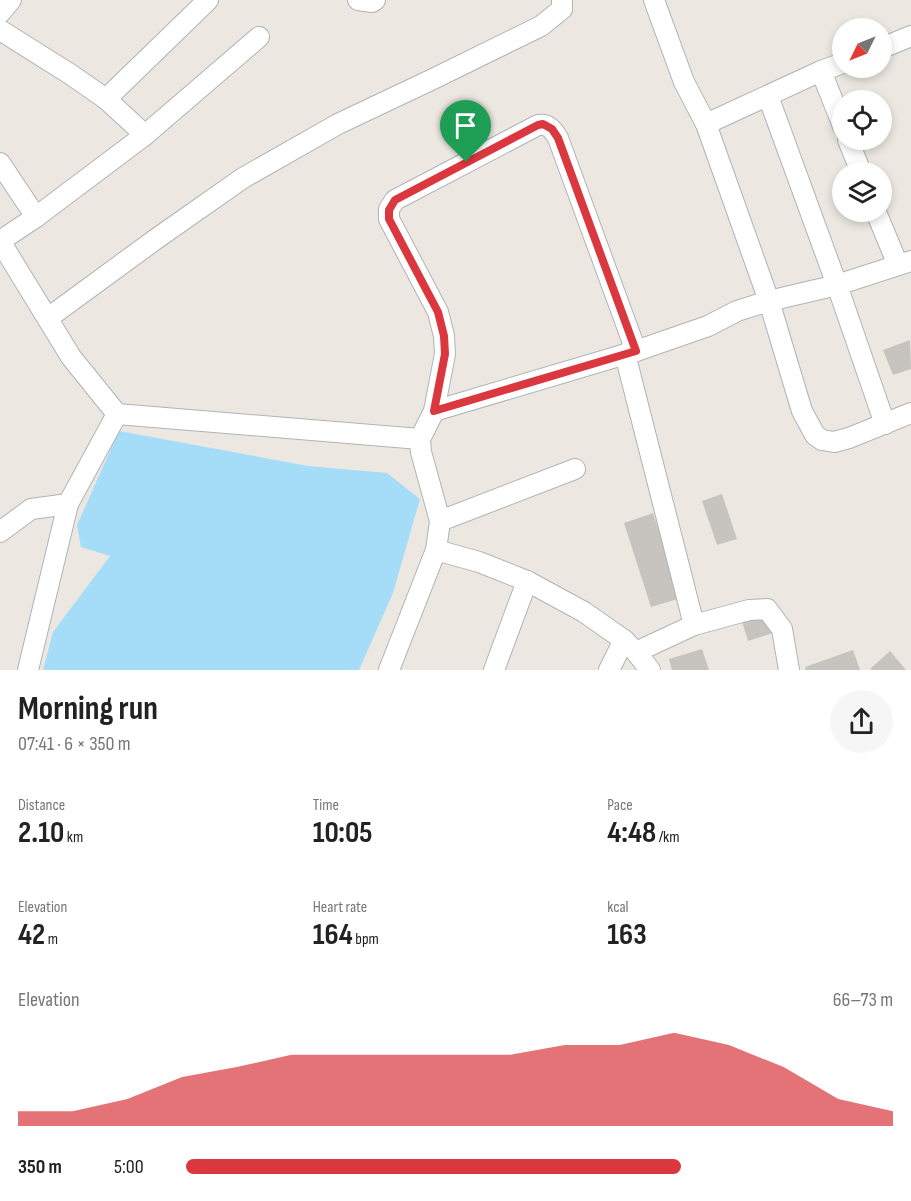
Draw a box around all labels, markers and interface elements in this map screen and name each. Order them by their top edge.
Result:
north arrow [832,18,892,78]
map controls [832,18,892,222]
button: locate [832,90,892,150]
pin [440,100,491,162]
icon: arrive [449,109,482,142]
button: layers [832,162,892,222]
text: Morning run [18,689,158,729]
button: share [830,690,893,753]
text: 07:41 · 6 × 350 m [18,732,131,756]
text: Distance [18,796,65,815]
text: Time [313,796,339,815]
text: Pace [607,796,633,815]
text: 2.10 [18,815,64,851]
text: 10:05 [313,815,373,851]
text: 4:48 [607,815,656,851]
text: km [64,828,83,847]
text: /km [656,828,680,847]
text: Elevation [18,898,67,917]
text: Heart rate [313,898,367,917]
text: kcal [607,898,629,917]
text: 42 [18,917,45,953]
text: 164 [313,917,353,953]
text: 163 [607,917,647,953]
text: m [45,930,58,949]
text: bpm [353,930,379,949]
text: Elevation [18,988,80,1012]
text: 66–73 m [833,988,893,1012]
text: 350 m [18,1155,62,1179]
text: 5:00 [114,1155,144,1179]

